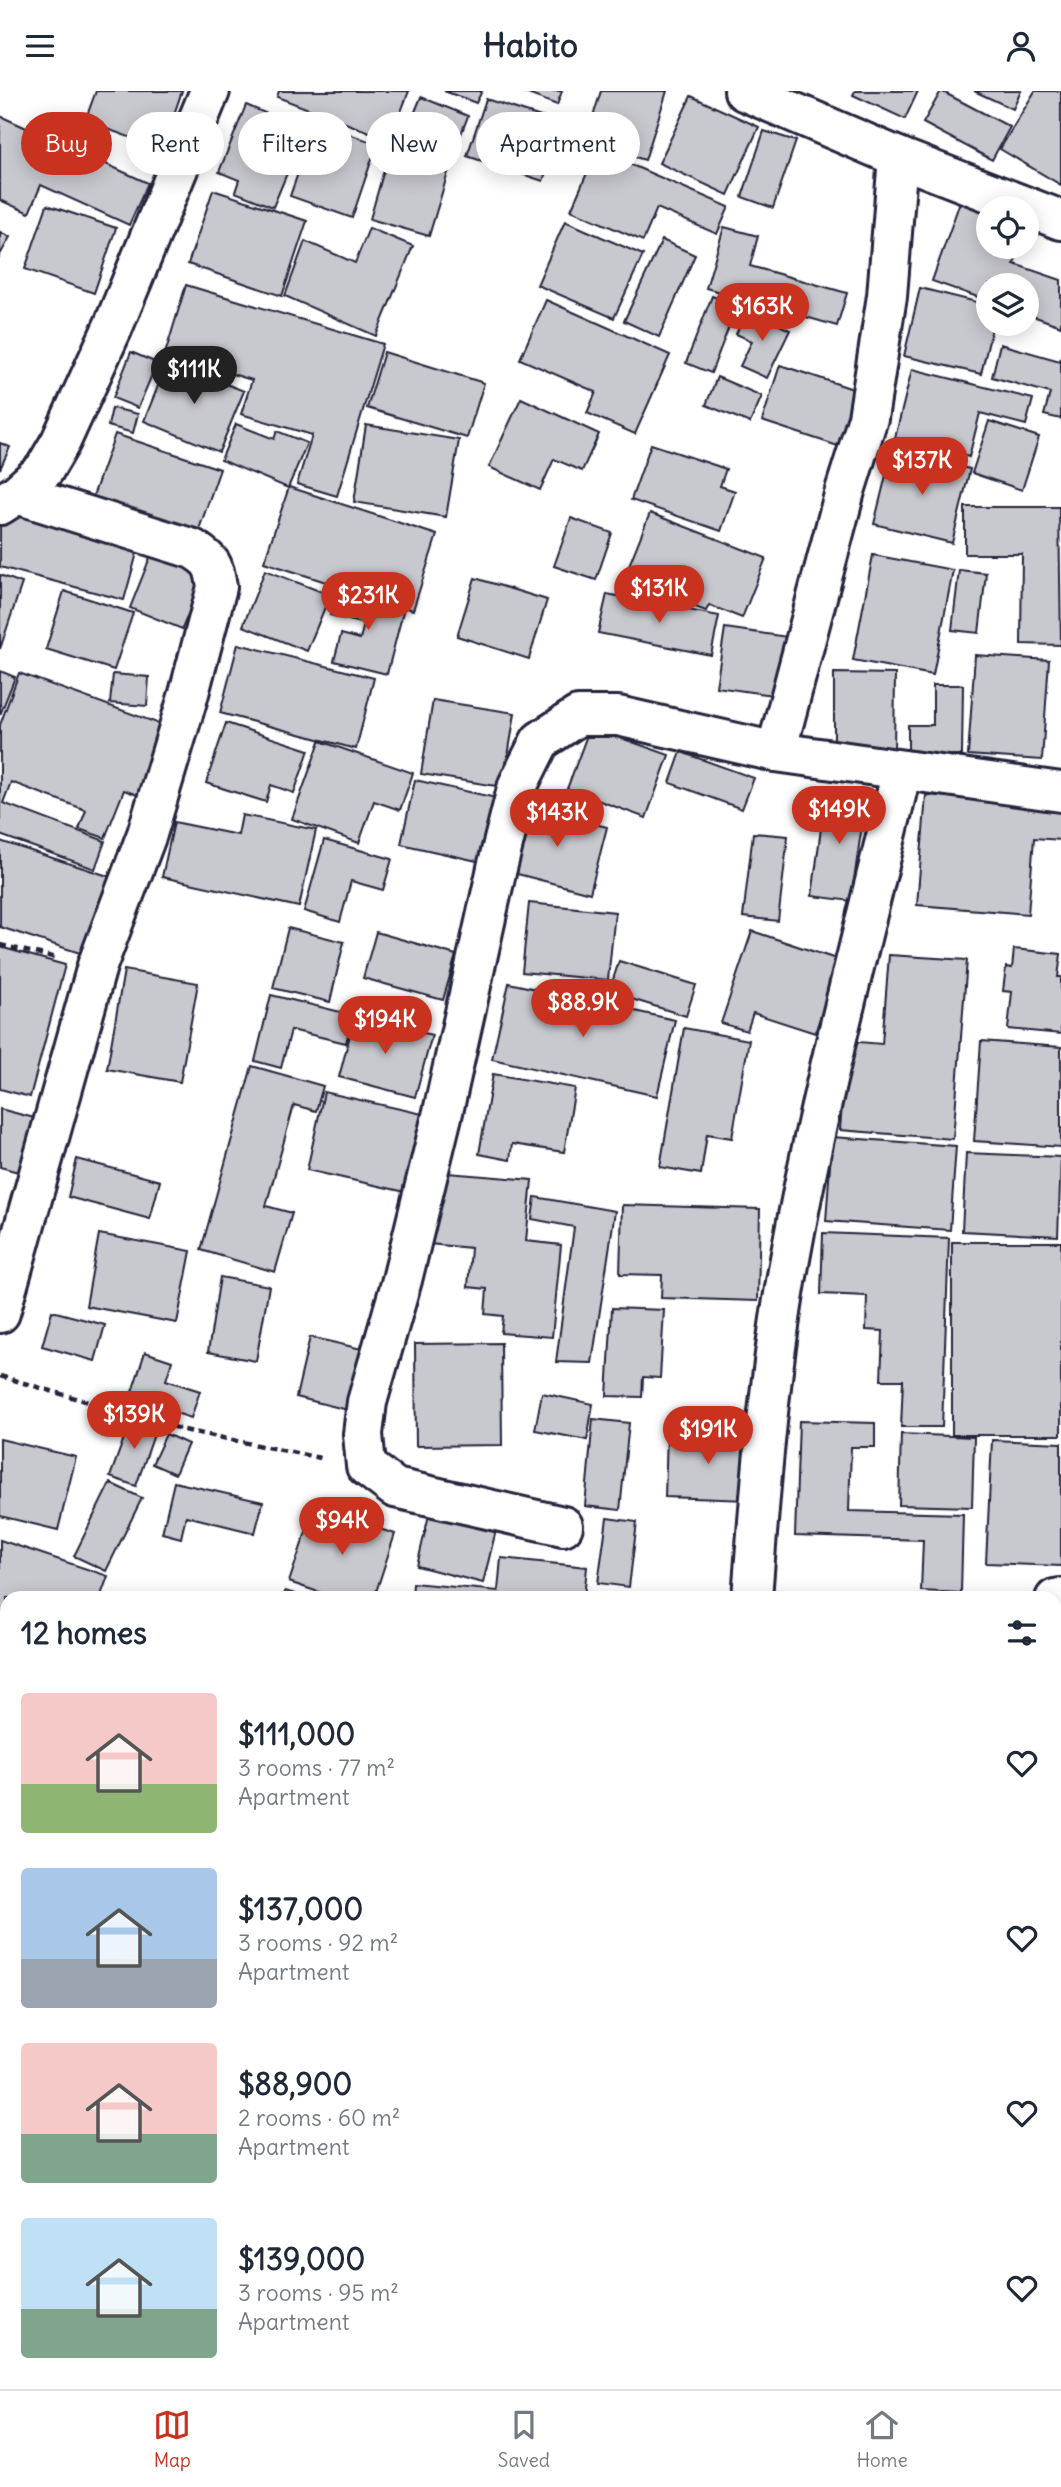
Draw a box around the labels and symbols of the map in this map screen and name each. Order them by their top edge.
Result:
pin: $163K [713,283,811,343]
pin: $111K [145,347,243,406]
pin: $137K [873,437,971,497]
pin: $131K [610,566,708,625]
pin: $231K [319,573,417,632]
pin: $149K [790,787,888,846]
pin: $143K [508,789,606,849]
pin: $88.9K [526,979,640,1039]
pin: $194K [336,997,434,1056]
pin: $139K [85,1391,183,1451]
pin: $191K [659,1407,757,1466]
pin: $94K [301,1497,383,1557]

